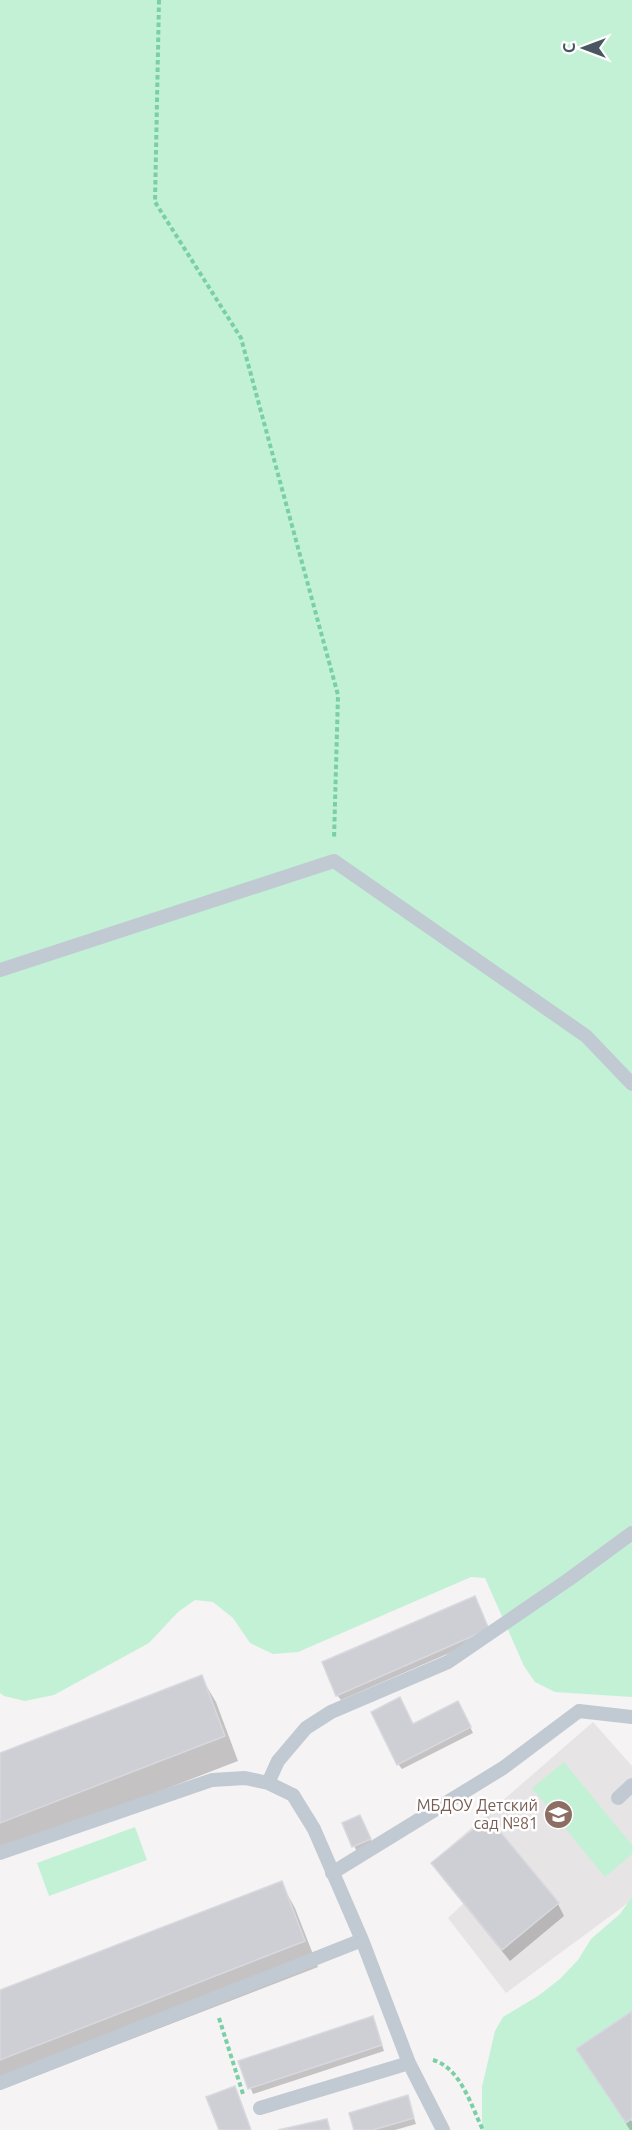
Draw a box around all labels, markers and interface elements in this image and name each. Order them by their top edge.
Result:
north arrow [554,18,614,78]
text: С [560,43,578,53]
place label: МБДОУ Детский сад №81 [417,1796,538,1832]
school or university icon: МБДОУ Детский сад №81 [543,1798,575,1830]

